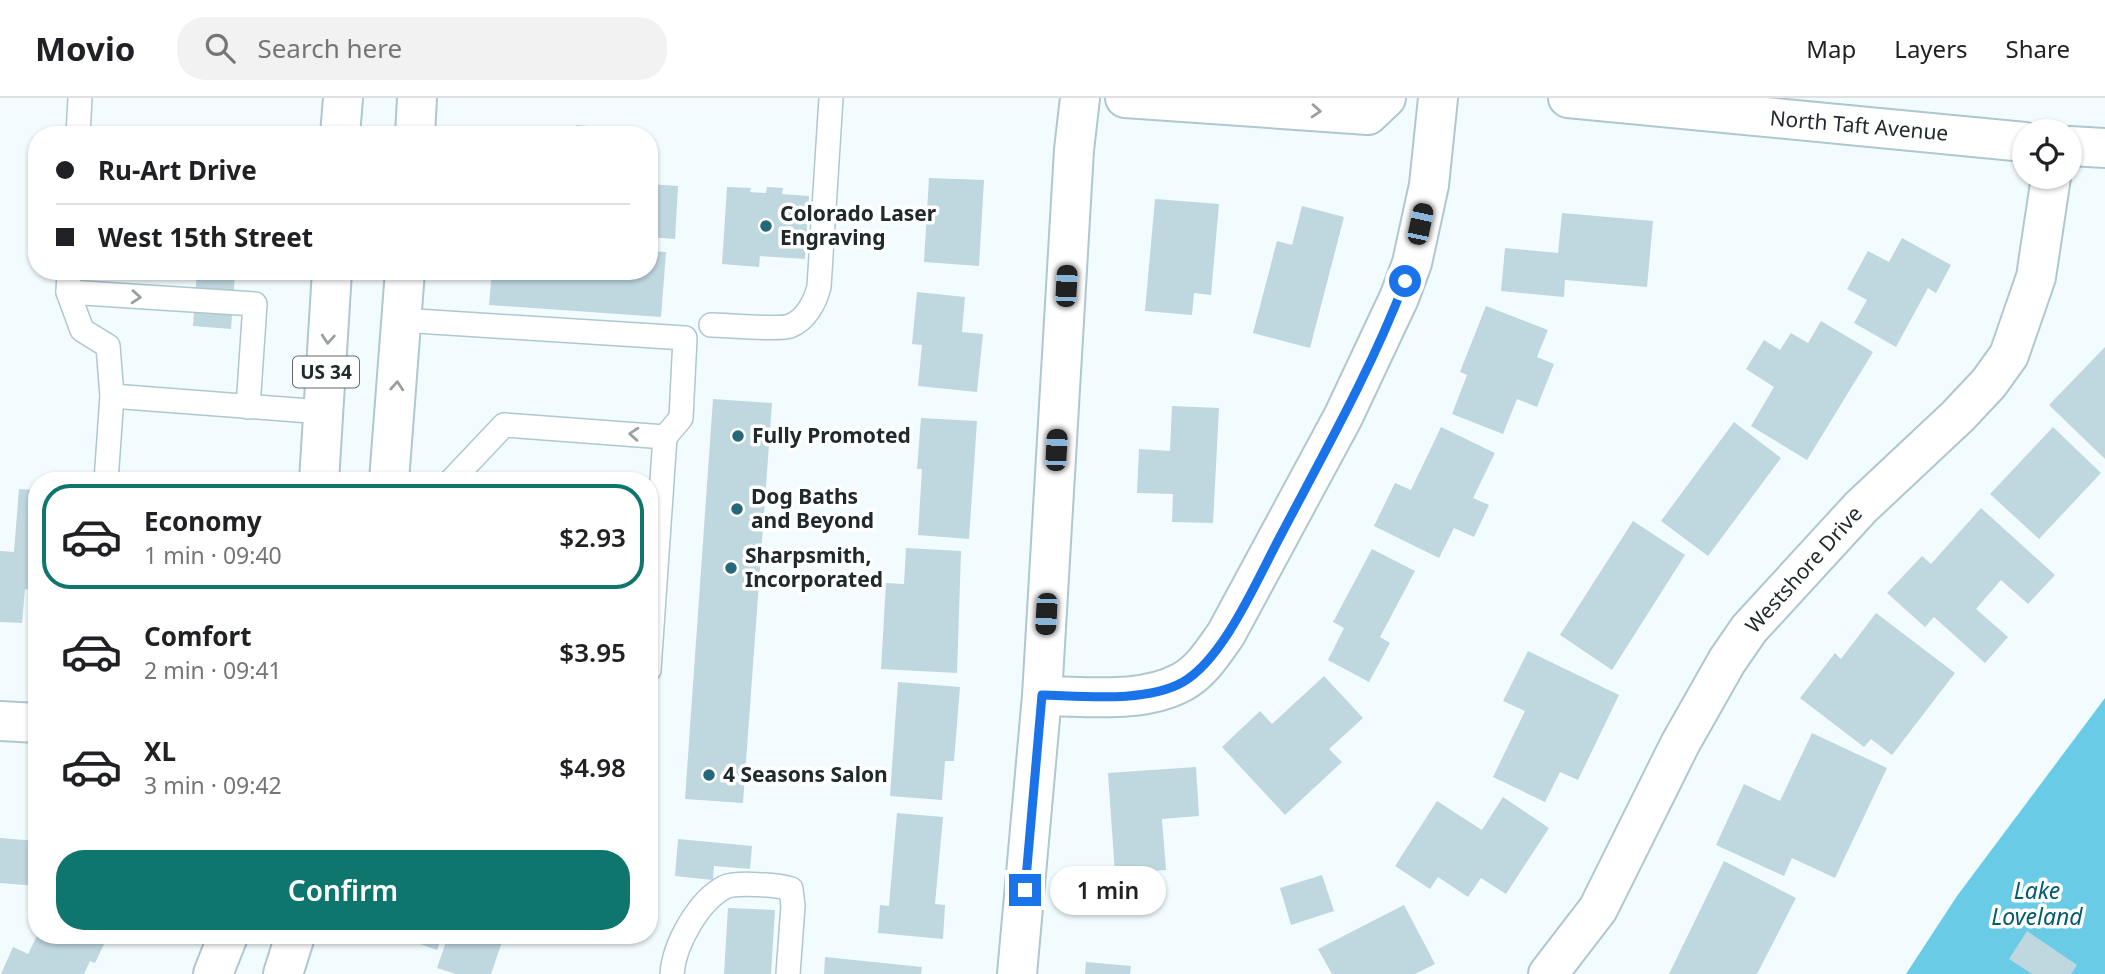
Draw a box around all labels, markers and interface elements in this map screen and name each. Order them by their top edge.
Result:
search box [177,17,667,80]
text: Movio [35,26,135,71]
icon: search [201,29,239,67]
text: Search here [257,30,402,66]
text: Map [1806,32,1856,65]
text: Layers [1894,32,1968,65]
text: Share [2006,32,2070,65]
one-way arrow [1310,103,1321,118]
street label: North Taft Avenue [1769,103,1950,147]
map controls [2012,119,2082,189]
button: locate [2012,119,2082,189]
text: Ru-Art Drive [98,152,257,188]
place label: Colorado Laser Engraving [780,199,937,251]
car [1406,201,1435,247]
marker: Colorado Laser Engraving [758,218,774,234]
text: West 15th Street [98,219,313,255]
car [1055,264,1078,308]
route start [1389,265,1421,297]
one-way arrow [131,289,142,304]
one-way arrow [320,334,335,345]
road number: US 34 [293,356,359,388]
one-way arrow [389,380,404,391]
place label: Fully Promoted [752,421,911,449]
one-way arrow [628,427,639,442]
marker: Fully Promoted [730,428,746,444]
car [1045,428,1068,472]
place label: Dog Baths and Beyond [751,482,874,534]
street label: Westshore Drive [1739,500,1868,639]
marker: Dog Baths and Beyond [729,501,745,517]
text: Economy [144,503,262,539]
icon: car [60,505,123,568]
text: $2.93 [559,519,626,555]
text: 1 min · 09:40 [144,539,282,571]
place label: Sharpsmith, Incorporated [745,541,883,593]
marker: Sharpsmith, Incorporated [723,560,739,576]
car [1035,592,1058,636]
text: Comfort [144,618,252,654]
icon: car [60,620,123,683]
text: $3.95 [559,634,626,670]
text: 2 min · 09:41 [144,654,282,686]
text: XL [144,733,176,769]
icon: car [60,735,123,798]
text: $4.98 [559,749,626,785]
place label: 4 Seasons Salon [723,760,888,788]
marker: 4 Seasons Salon [701,767,717,783]
text: 3 min · 09:42 [144,769,282,801]
button: Confirm [56,850,630,930]
callout: 1 min [1050,866,1165,914]
route end [1009,874,1041,906]
text: 1 min [1077,874,1139,906]
water label: Lake Loveland [1991,874,2083,932]

